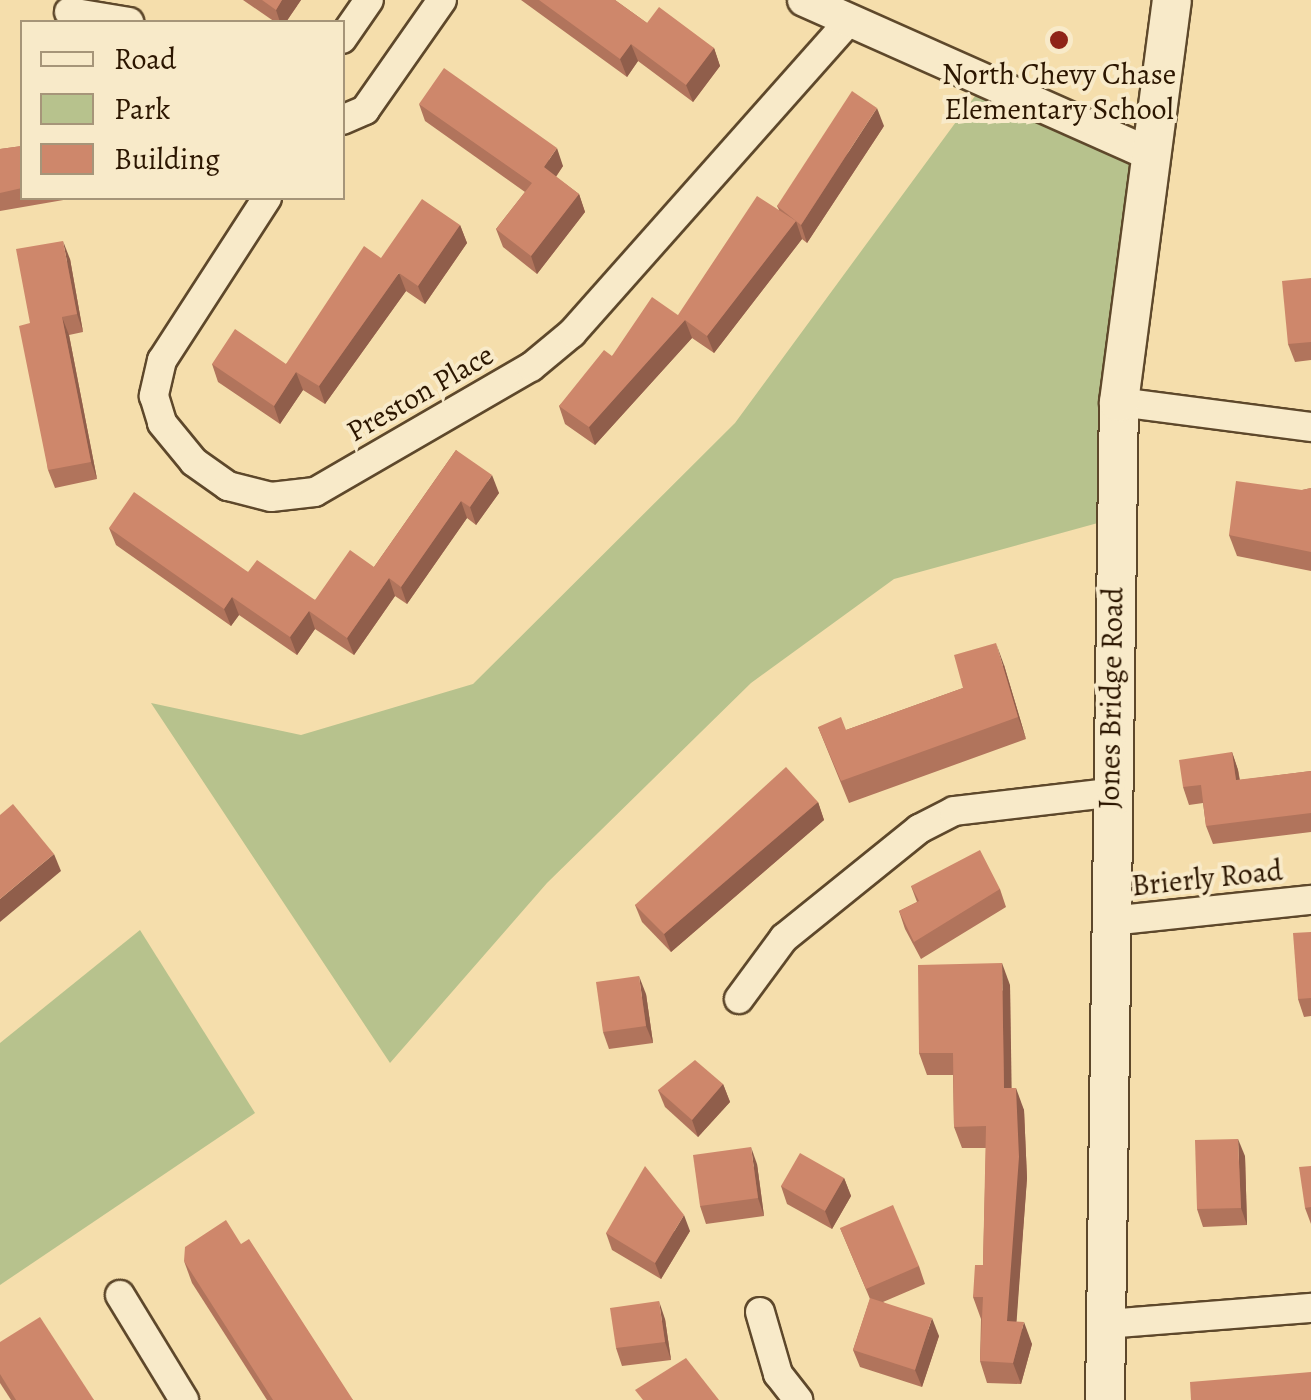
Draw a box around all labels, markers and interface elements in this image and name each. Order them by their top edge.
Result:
legend [20,20,345,200]
marker: North Chevy Chase Elementary School [1048,29,1070,51]
text: Road [114,39,176,79]
place label: North Chevy Chase Elementary School [942,56,1176,126]
text: Park [114,89,170,129]
text: Building [114,139,220,179]
street label: Preston Place [340,336,500,450]
street label: Jones Bridge Road [1091,587,1131,809]
street label: Brierly Road [1130,852,1284,904]

